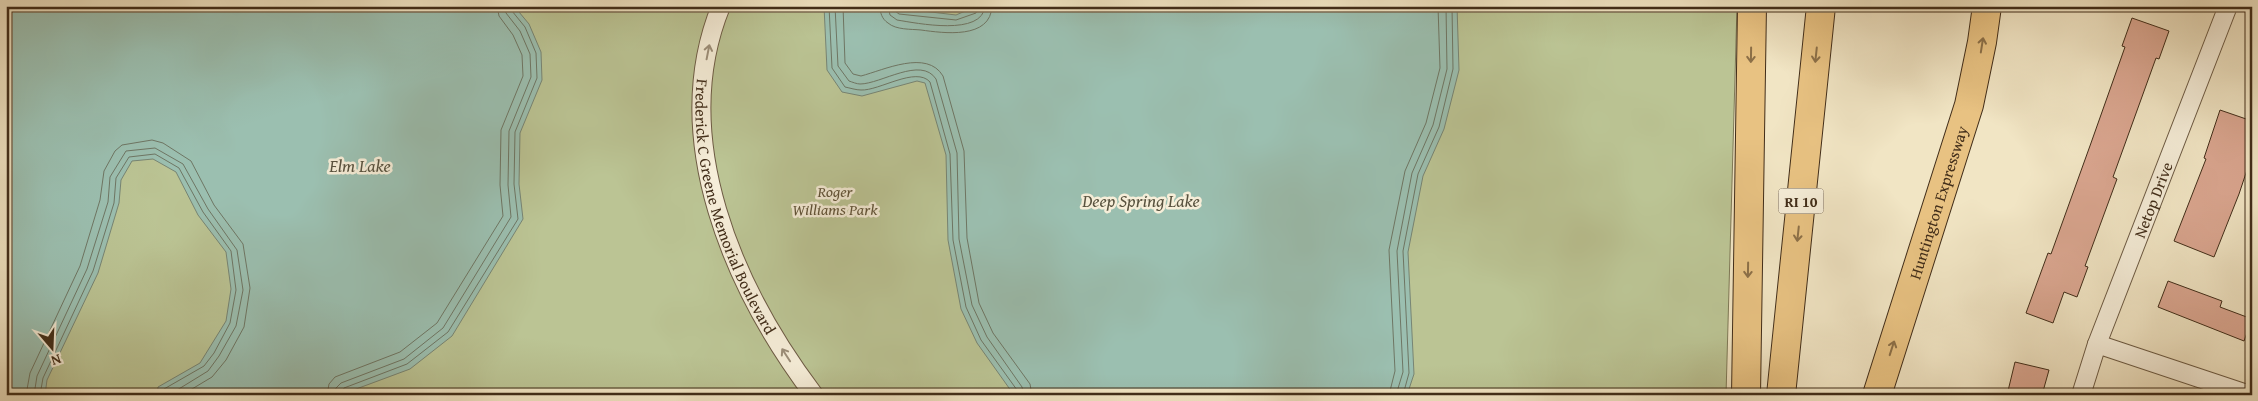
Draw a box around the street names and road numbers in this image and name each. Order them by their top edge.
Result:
street label: Frederick C Greene Memorial Boulevard [689,78,783,339]
street label: Huntington Expressway [1902,123,1974,282]
street label: Netop Drive [2127,158,2178,241]
road number: RI 10 [1778,188,1824,214]

